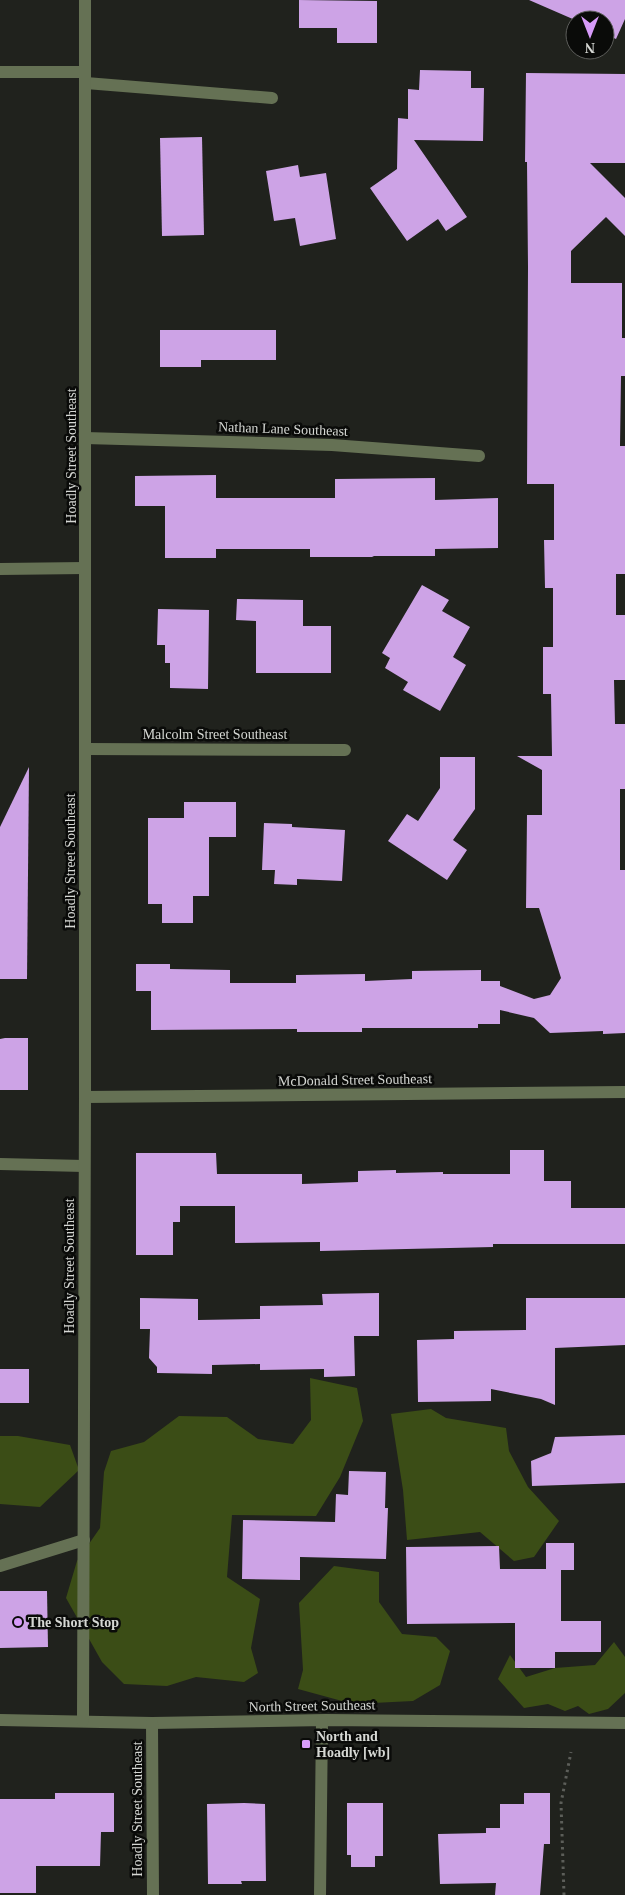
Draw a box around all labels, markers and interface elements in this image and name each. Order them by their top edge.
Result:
north arrow [565,10,615,60]
text: N [585,40,595,55]
street label: Hoadly Street Southeast [64,388,79,524]
street label: Nathan Lane Southeast [218,419,348,439]
street label: Malcolm Street Southeast [143,727,287,742]
street label: Hoadly Street Southeast [63,793,78,929]
street label: McDonald Street Southeast [278,1071,432,1089]
street label: Hoadly Street Southeast [62,1198,77,1334]
place label: The Short Stop [28,1615,119,1630]
marker: The Short Stop [12,1616,24,1628]
street label: North Street Southeast [248,1697,376,1715]
place label: North and Hoadly [wb] [316,1729,390,1760]
marker: North and Hoadly [wb] [300,1738,312,1750]
street label: Hoadly Street Southeast [130,1741,145,1877]

